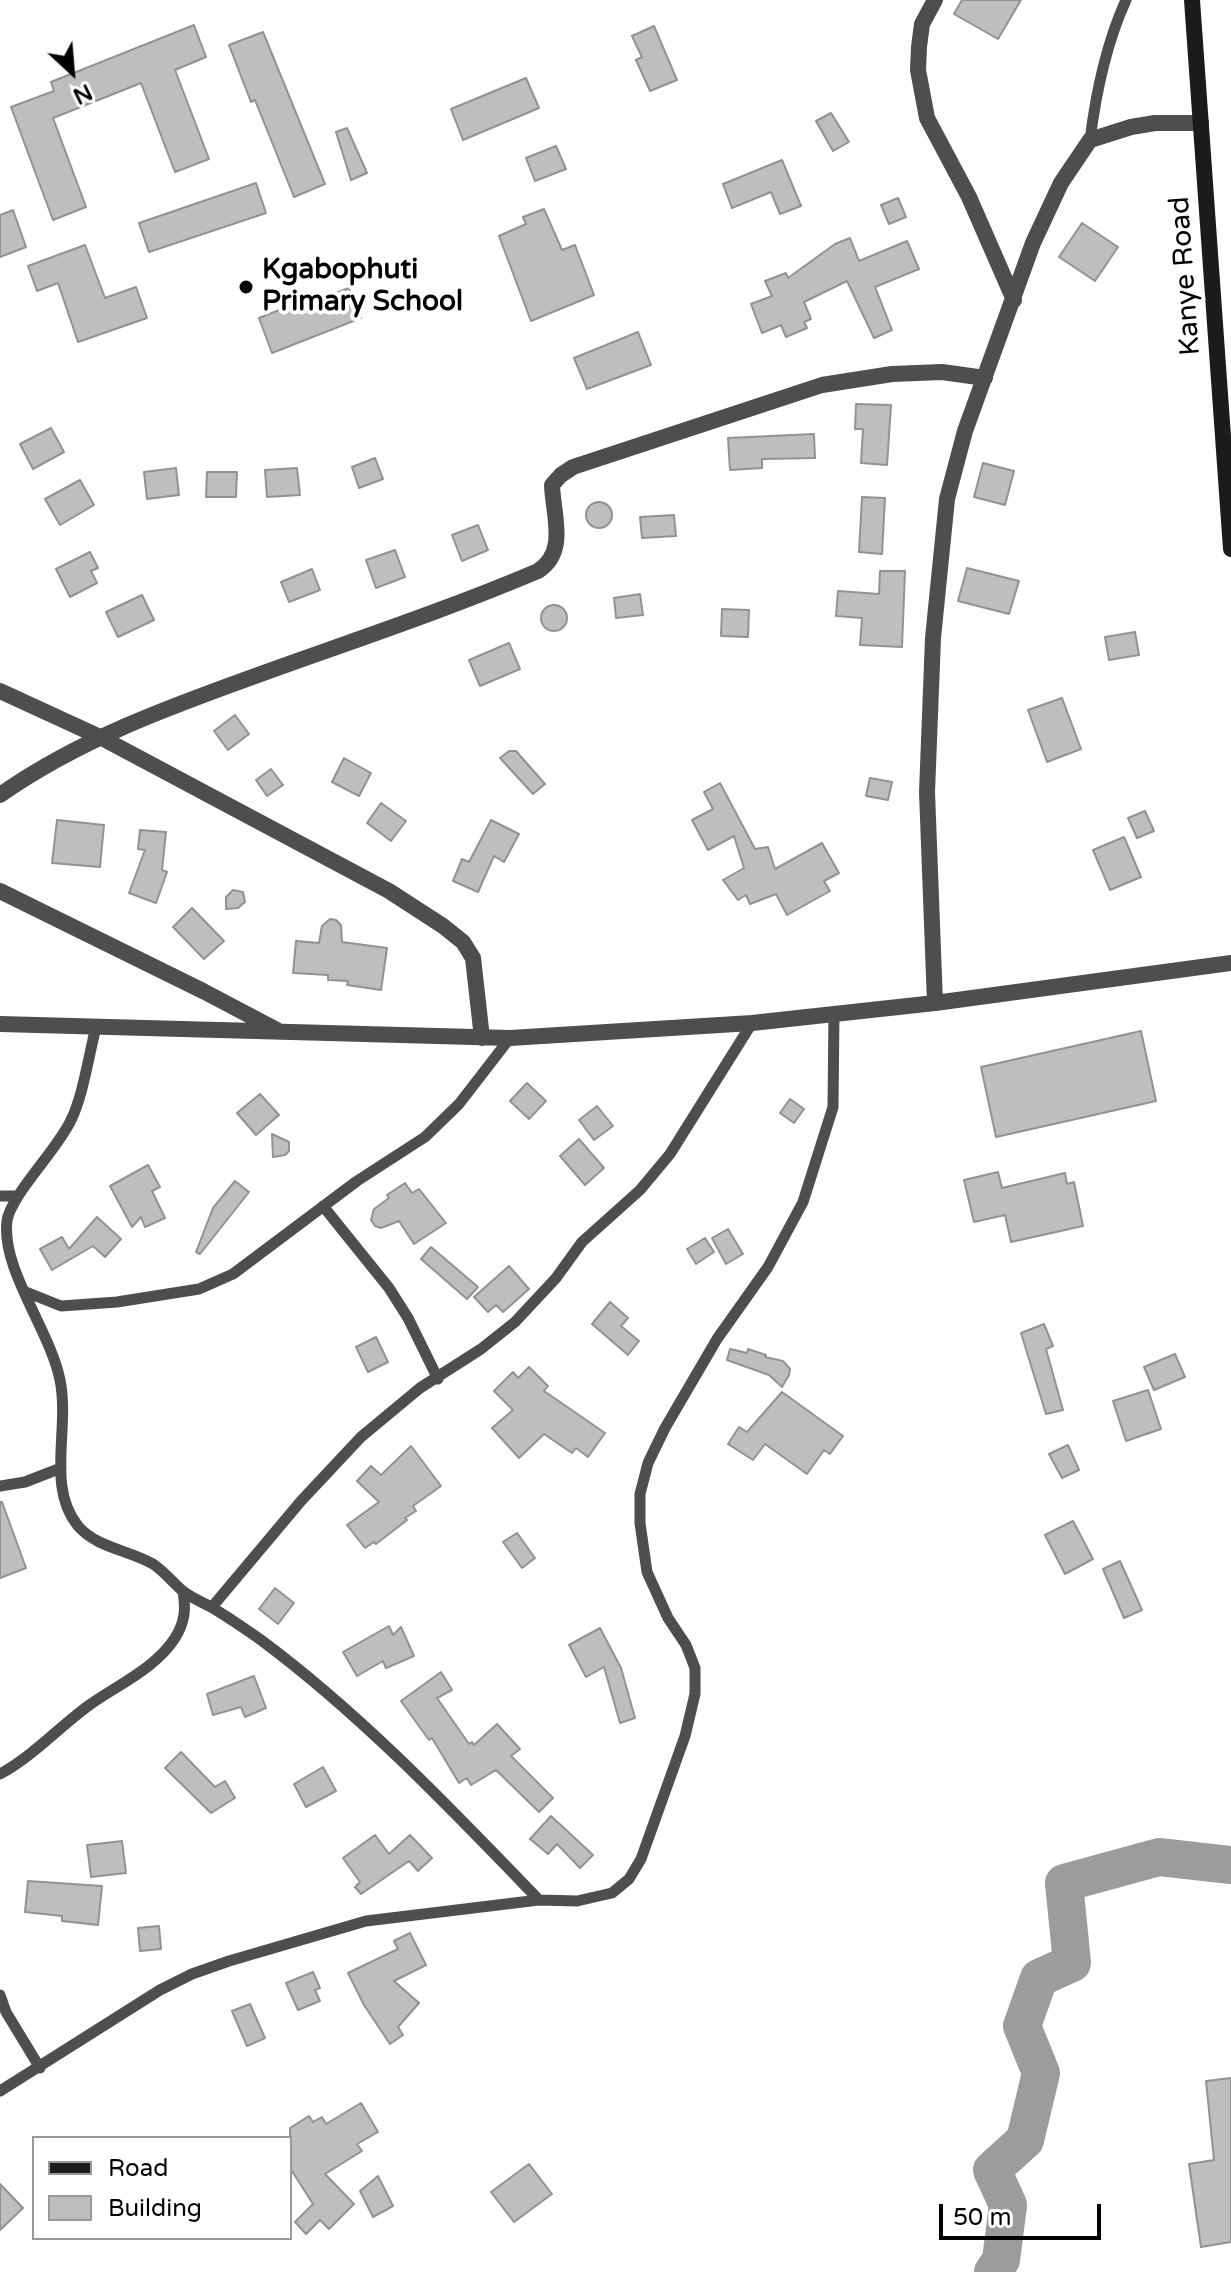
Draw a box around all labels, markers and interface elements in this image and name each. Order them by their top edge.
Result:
north arrow [32,32,112,112]
text: N [69,78,96,109]
street label: Kanye Road [1164,195,1208,357]
place label: Kgabophuti Primary School [262,254,463,320]
marker: Kgabophuti Primary School [237,278,255,296]
legend [32,2136,292,2240]
text: Road [108,2154,168,2183]
scale bar [943,2188,1105,2238]
text: Building [108,2194,202,2223]
text: 50 m [953,2203,1011,2232]

